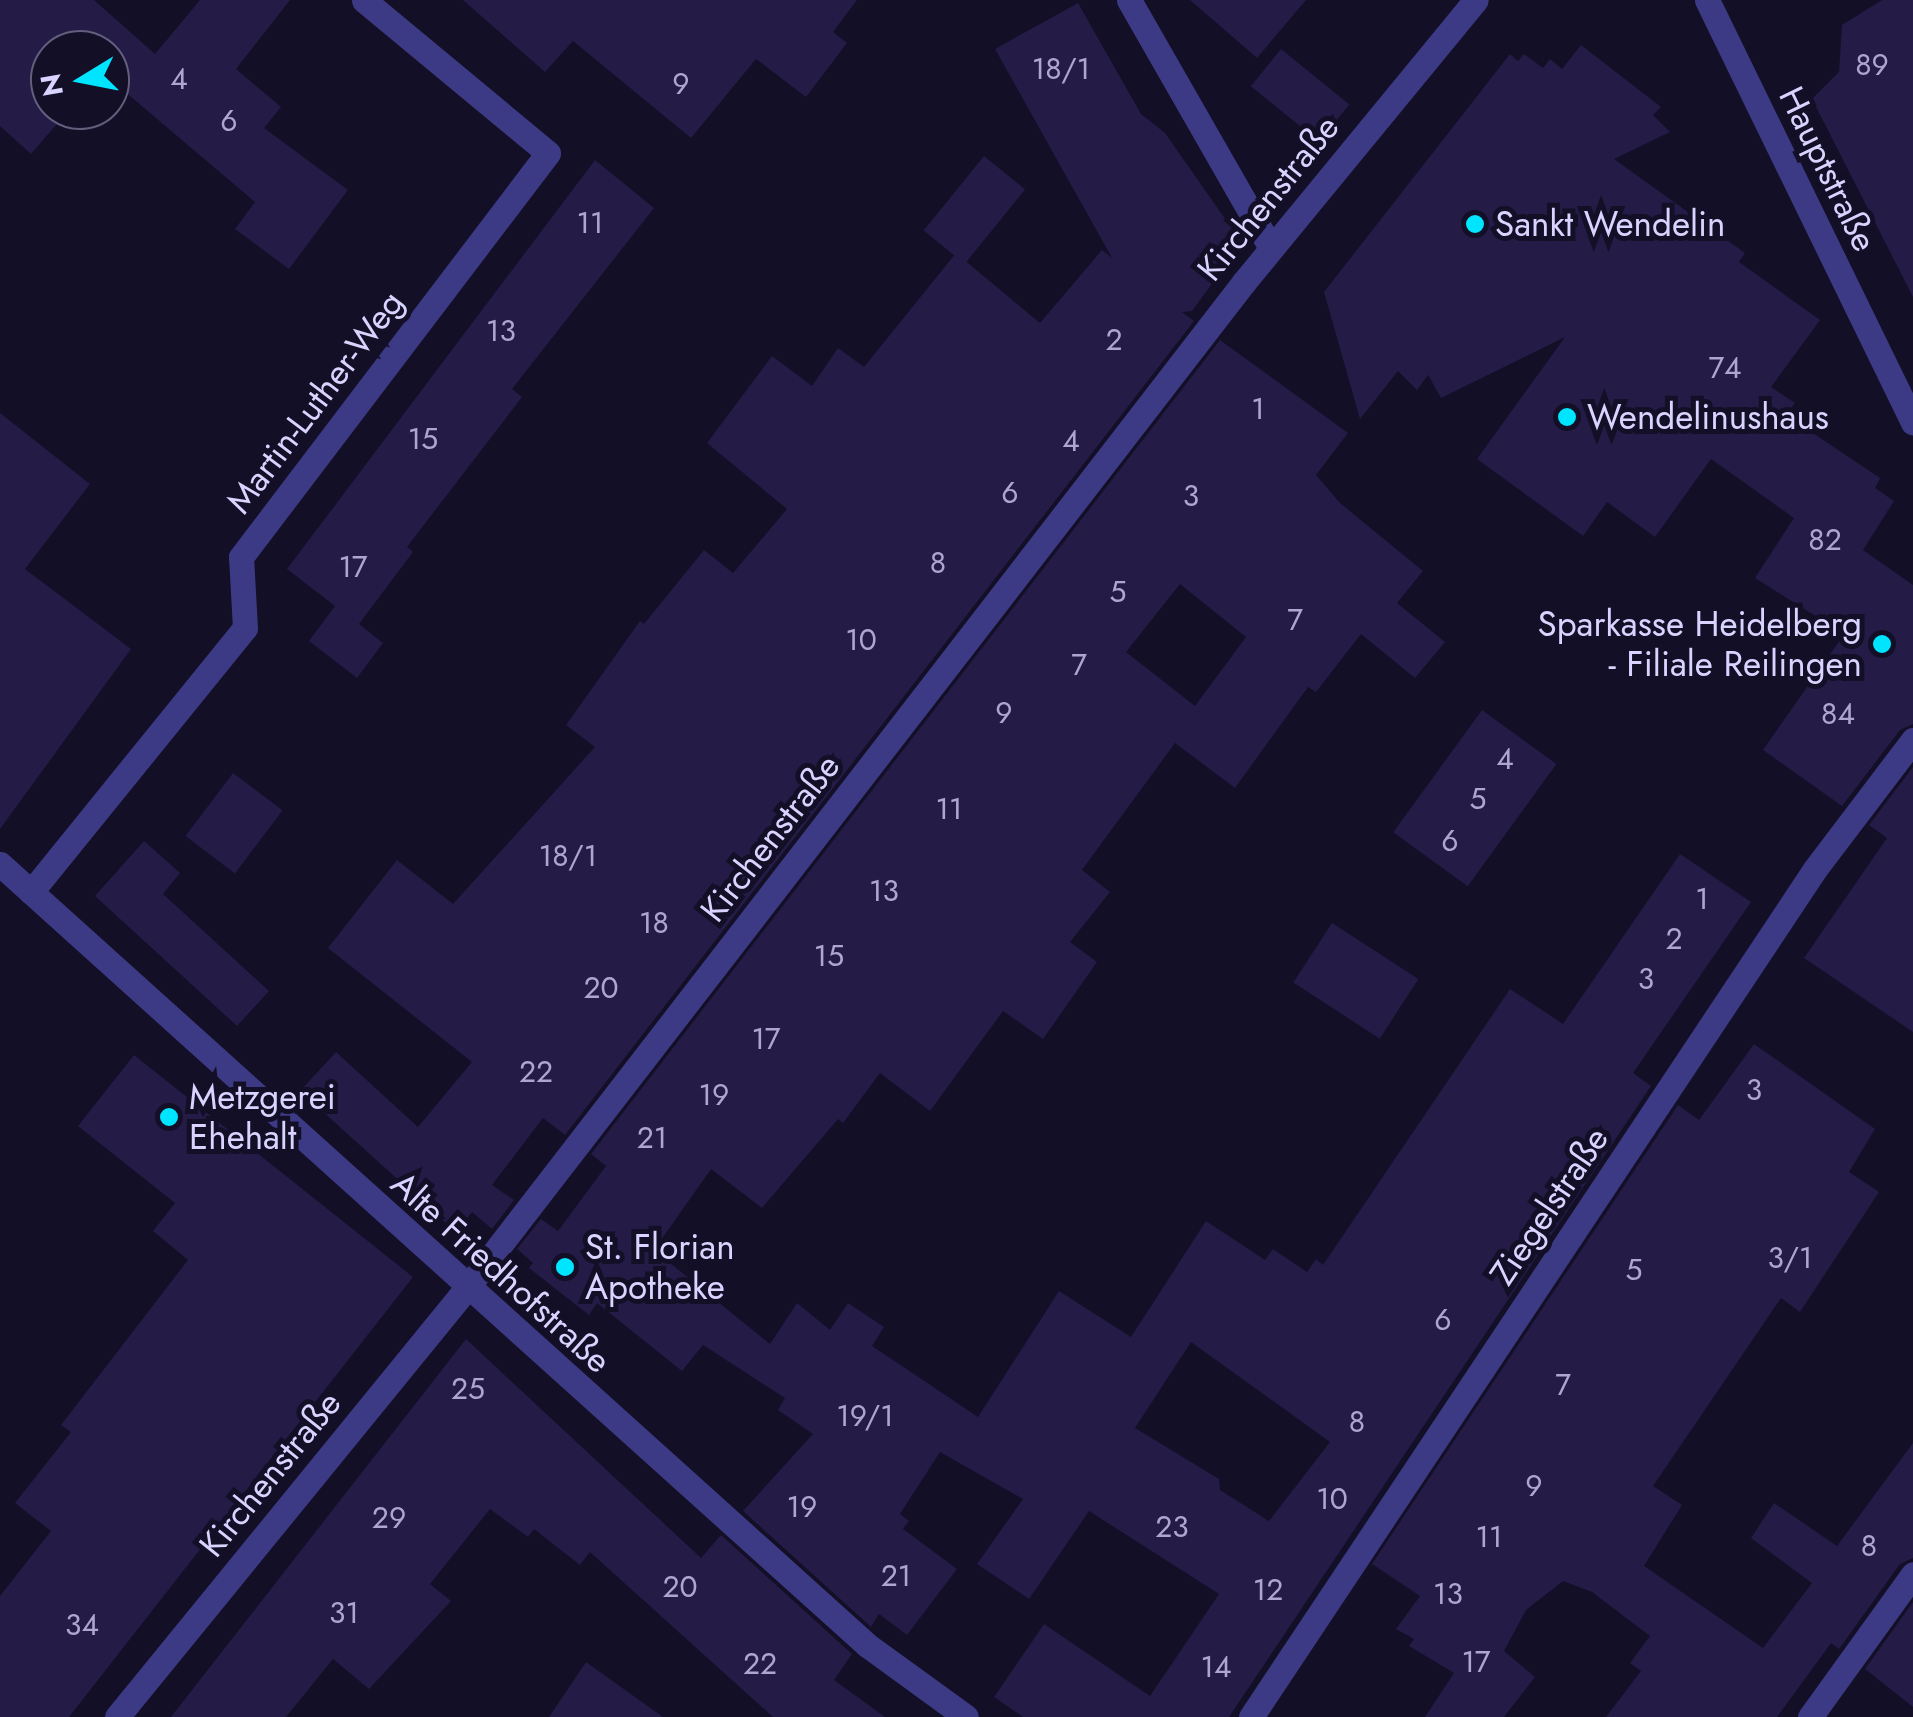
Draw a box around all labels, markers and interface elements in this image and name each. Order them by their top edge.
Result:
north arrow [30,30,130,130]
house number: 89 [1855,47,1889,83]
house number: 18/1 [1032,51,1090,87]
house number: 4 [170,61,188,97]
house number: 9 [672,66,690,102]
text: N [30,70,74,99]
street label: Hauptstraße [1770,80,1886,258]
house number: 6 [220,103,238,139]
street label: Kirchenstraße [1188,107,1348,289]
place label: Sankt Wendelin [1495,203,1725,245]
house number: 11 [577,205,603,241]
marker: Sankt Wendelin [1464,213,1486,235]
street label: Martin-Luther-Weg [218,282,412,522]
house number: 13 [486,313,516,349]
house number: 2 [1105,322,1123,358]
house number: 74 [1708,350,1742,386]
house number: 1 [1251,391,1265,427]
place label: Wendelinushaus [1587,396,1829,438]
marker: Wendelinushaus [1556,406,1578,428]
house number: 15 [408,421,438,457]
house number: 4 [1062,423,1080,459]
house number: 6 [1001,475,1019,511]
house number: 3 [1183,478,1199,514]
house number: 82 [1808,522,1842,558]
house number: 8 [930,545,946,581]
house number: 17 [338,549,368,585]
house number: 5 [1110,574,1126,610]
house number: 7 [1287,602,1303,638]
place label: Sparkasse Heidelberg - Filiale Reilingen [1537,603,1862,685]
house number: 10 [845,622,877,658]
marker: Sparkasse Heidelberg - Filiale Reilingen [1871,633,1893,655]
house number: 7 [1071,647,1087,683]
house number: 9 [995,695,1013,731]
house number: 84 [1821,696,1855,732]
house number: 4 [1496,741,1514,777]
street label: Kirchenstraße [692,746,848,930]
house number: 5 [1470,781,1486,817]
house number: 11 [936,791,962,827]
house number: 6 [1441,823,1459,859]
house number: 18/1 [539,838,597,874]
house number: 13 [869,873,899,909]
house number: 1 [1695,881,1709,917]
house number: 18 [639,905,669,941]
house number: 2 [1665,921,1683,957]
house number: 15 [814,938,844,974]
house number: 3 [1638,961,1654,997]
house number: 20 [583,970,619,1006]
house number: 17 [751,1021,781,1057]
house number: 22 [519,1054,553,1090]
house number: 3 [1746,1072,1762,1108]
place label: Metzgerei Ehehalt [189,1076,336,1158]
house number: 19 [699,1077,729,1113]
marker: Metzgerei Ehehalt [158,1106,180,1128]
street label: Ziegelstraße [1481,1119,1617,1293]
house number: 21 [637,1120,667,1156]
street label: Alte Friedhofstraße [383,1163,619,1381]
place label: St. Florian Apotheke [585,1226,735,1308]
house number: 3/1 [1768,1240,1812,1276]
house number: 5 [1626,1252,1642,1288]
marker: St. Florian Apotheke [554,1256,576,1278]
house number: 6 [1434,1302,1452,1338]
house number: 7 [1555,1367,1571,1403]
house number: 25 [451,1371,485,1407]
street label: Kirchenstraße [190,1383,350,1565]
house number: 19/1 [836,1398,894,1434]
house number: 8 [1349,1404,1365,1440]
house number: 9 [1525,1468,1543,1504]
house number: 10 [1316,1481,1348,1517]
house number: 19 [787,1489,817,1525]
house number: 29 [372,1500,406,1536]
house number: 23 [1155,1509,1189,1545]
house number: 11 [1476,1519,1502,1555]
house number: 8 [1861,1528,1877,1564]
house number: 21 [881,1558,911,1594]
house number: 20 [662,1569,698,1605]
house number: 12 [1253,1572,1283,1608]
house number: 13 [1433,1576,1463,1612]
house number: 31 [329,1595,359,1631]
house number: 34 [65,1607,99,1643]
house number: 17 [1461,1644,1491,1680]
house number: 22 [743,1646,777,1682]
house number: 14 [1201,1649,1231,1685]

